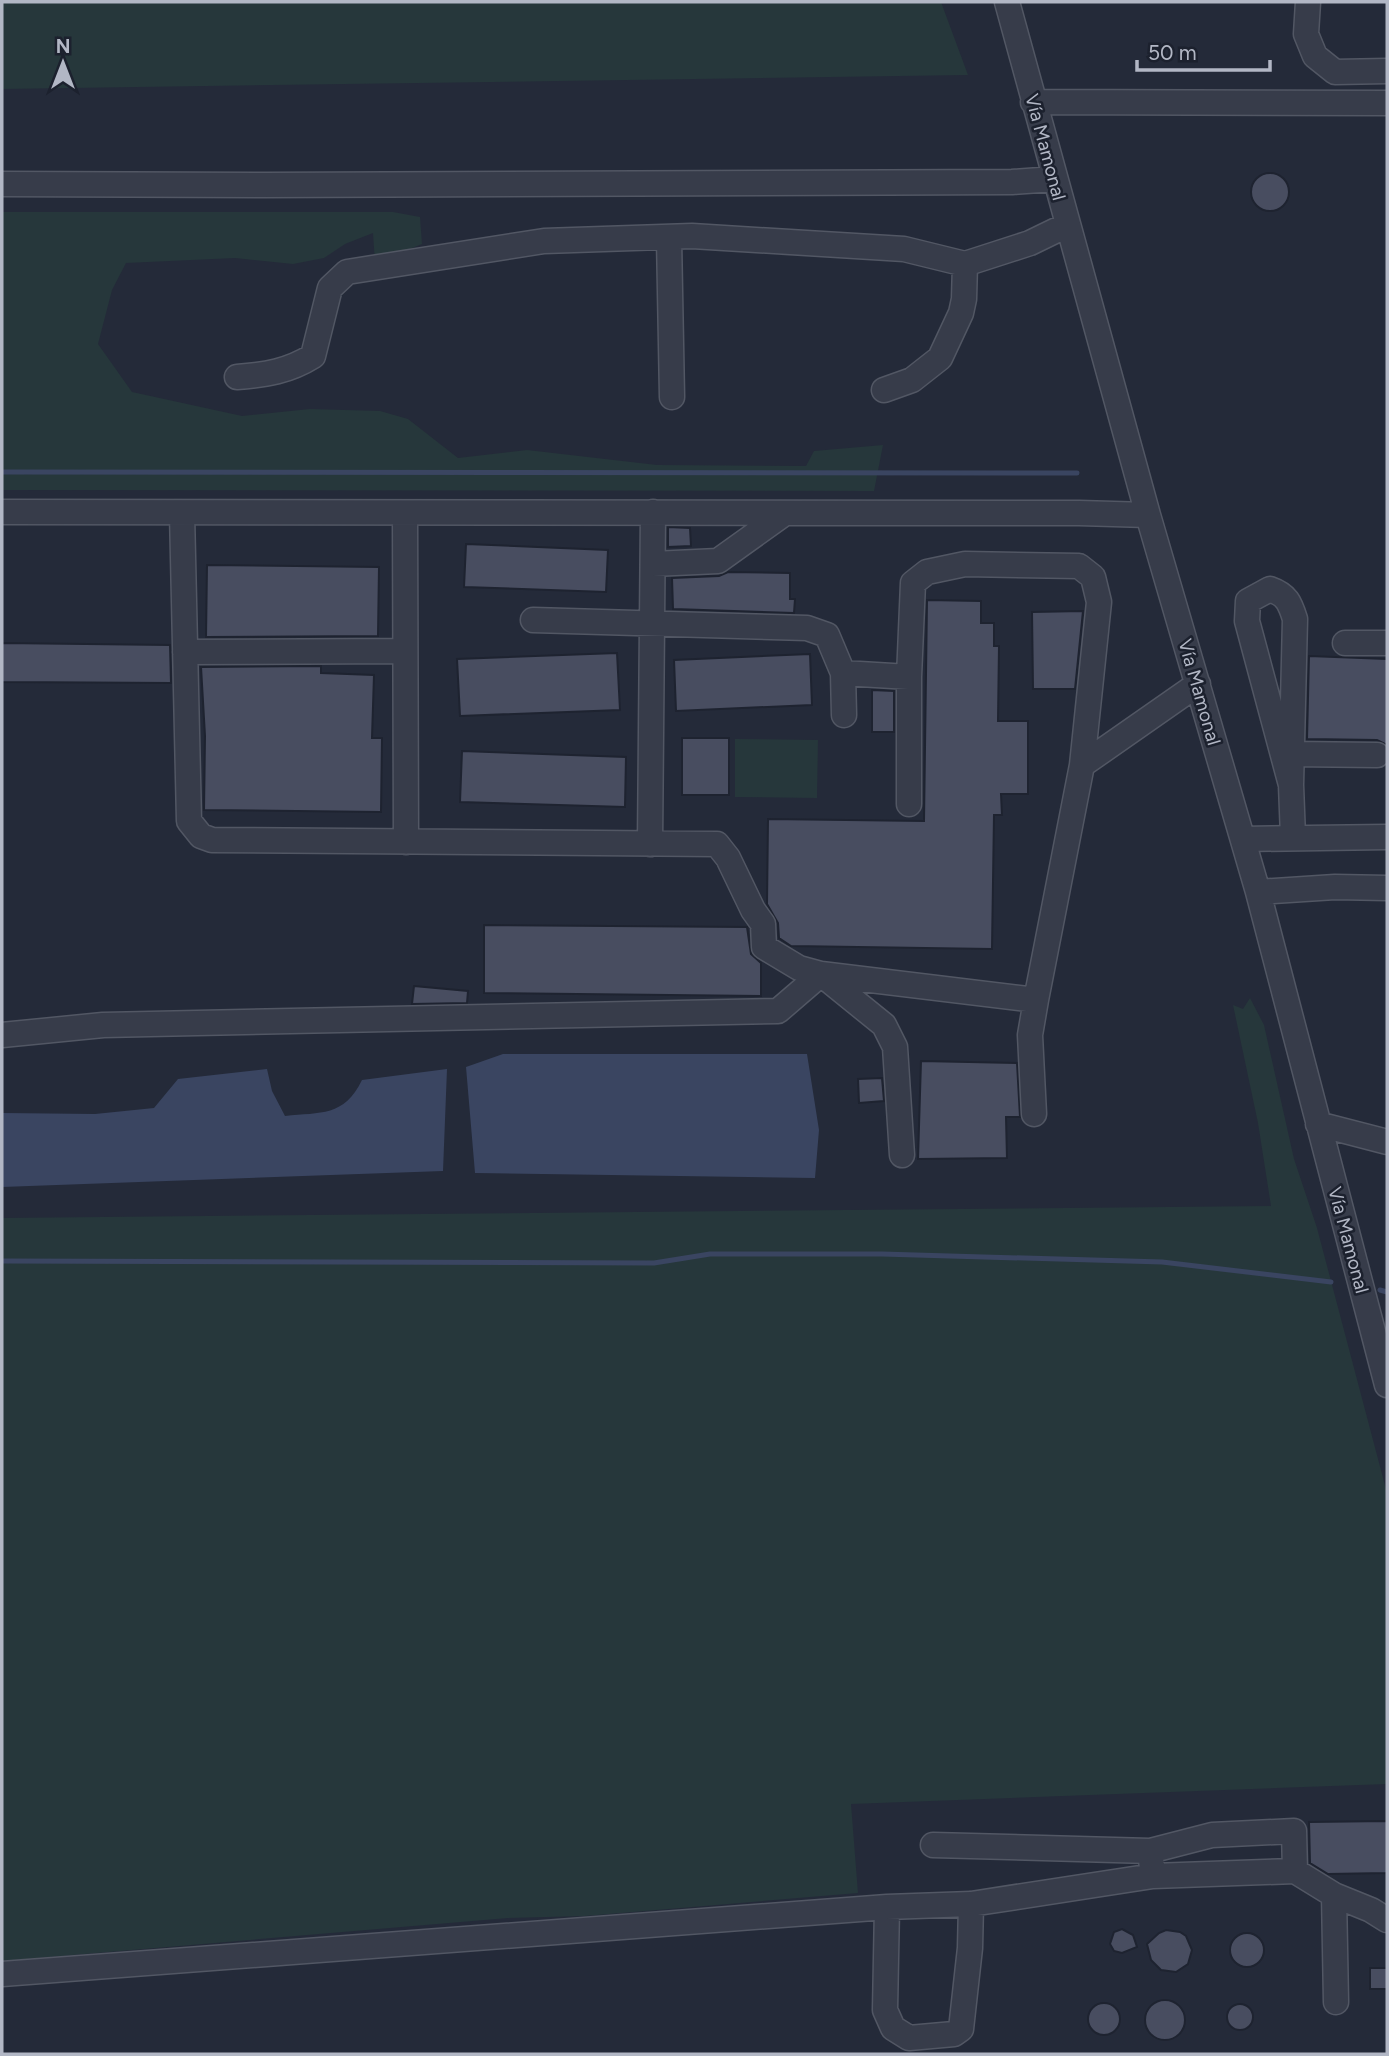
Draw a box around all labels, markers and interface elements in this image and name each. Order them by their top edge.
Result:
north arrow [28,28,98,98]
scale bar [1137,28,1270,72]
text: N [56,35,70,58]
text: 50 m [1148,40,1197,65]
street label: Vía Mamonal [1020,91,1071,203]
street label: Vía Mamonal [1173,636,1226,748]
street label: Vía Mamonal [1323,1184,1374,1296]

